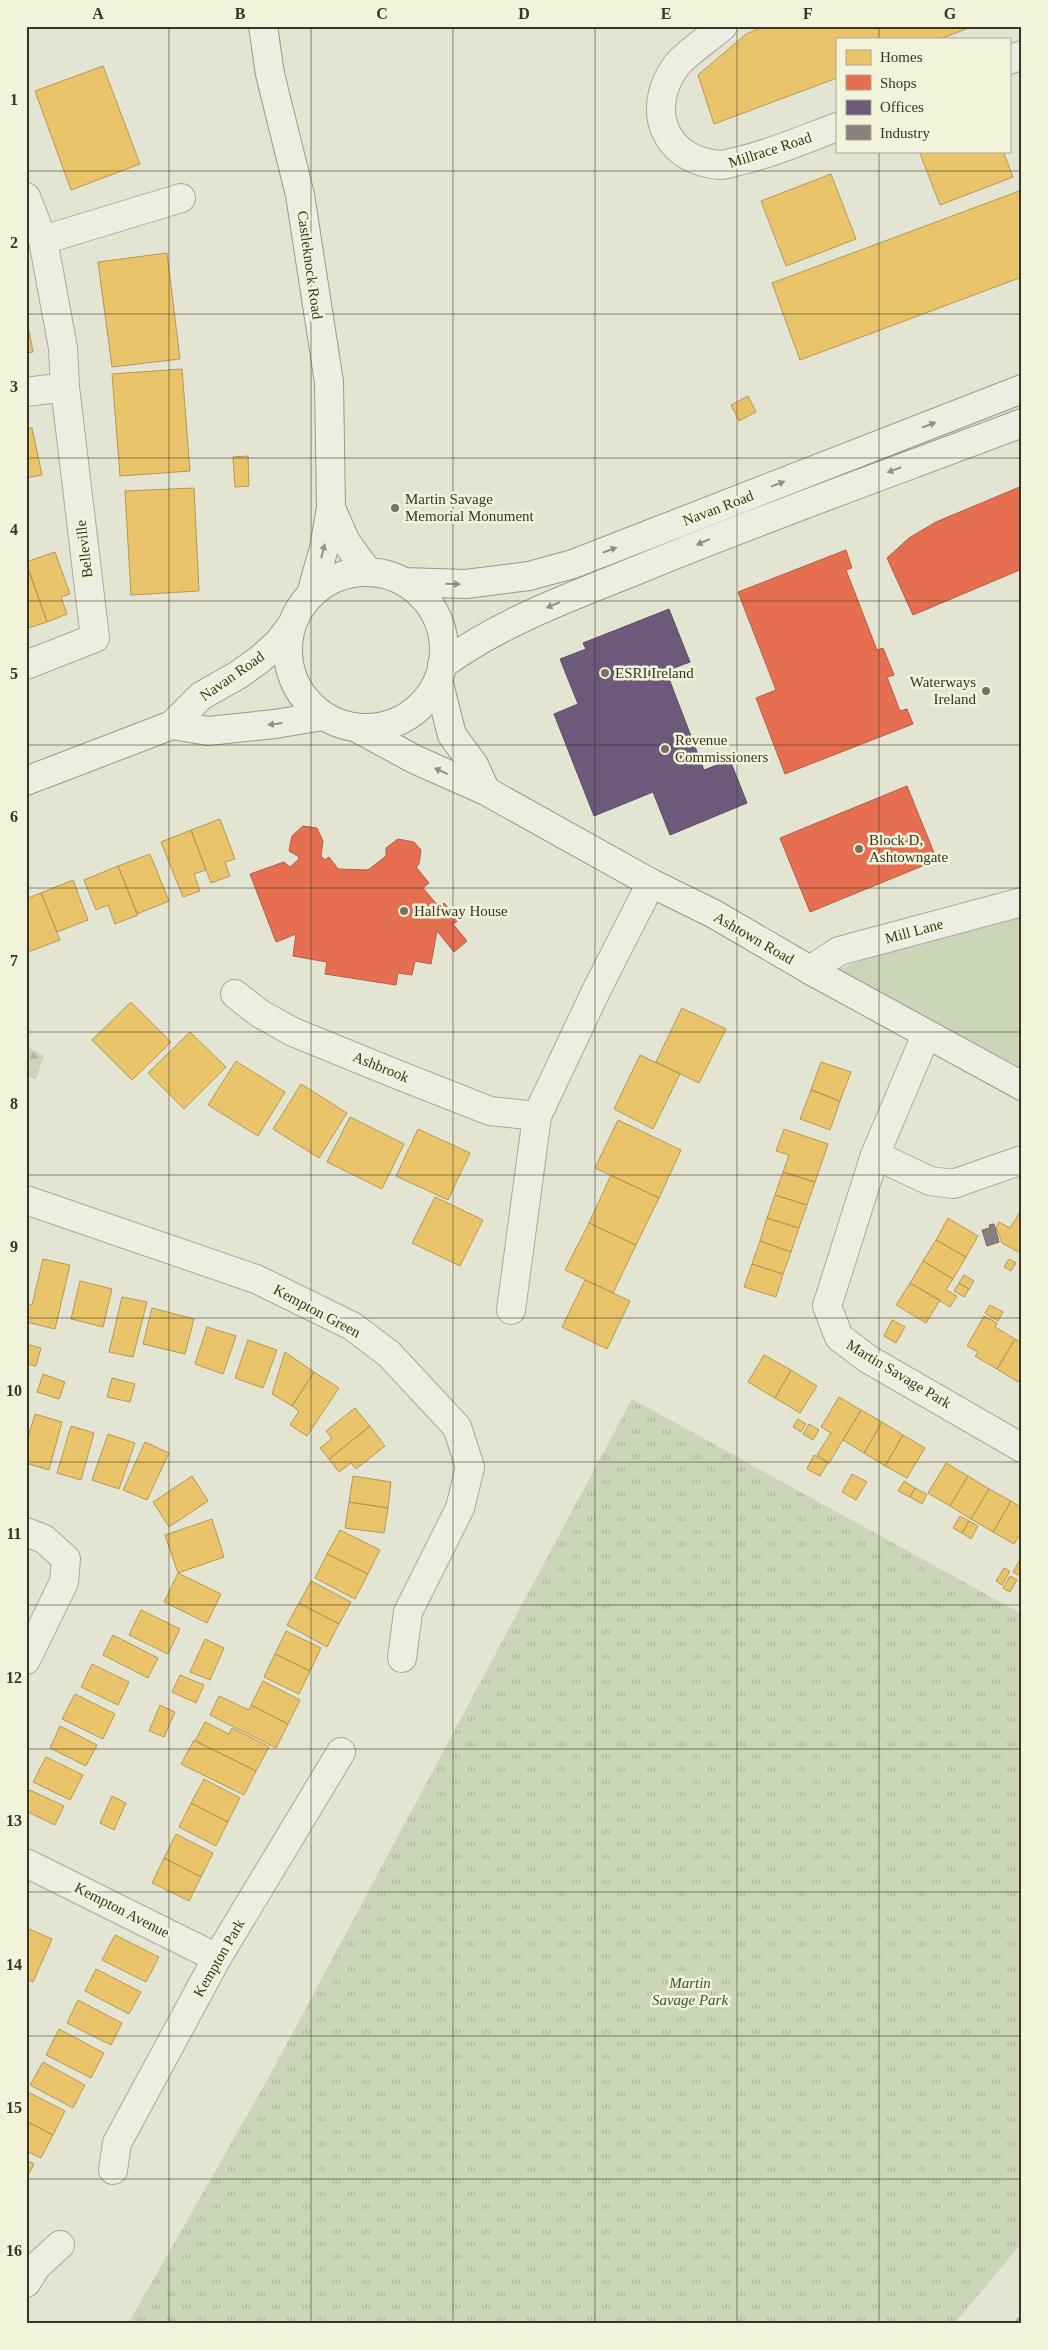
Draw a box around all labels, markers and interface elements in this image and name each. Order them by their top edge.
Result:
text: A [92,5,104,22]
text: B [235,5,246,22]
text: C [376,5,388,22]
text: D [518,5,530,22]
text: E [661,5,671,22]
text: F [803,5,813,22]
text: G [944,5,957,22]
legend [836,38,1010,152]
text: Homes [880,49,923,65]
text: Shops [880,75,917,91]
text: 1 [10,91,18,108]
text: Offices [880,99,924,115]
text: Industry [880,125,930,141]
street label: Millrace Road [727,129,814,171]
street label: Castleknock Road [294,210,326,321]
text: 2 [10,234,18,251]
text: 3 [10,378,18,395]
one-way arrow [922,421,937,429]
one-way arrow [886,466,901,474]
one-way arrow [771,480,786,488]
street label: Navan Road [680,487,756,529]
place label: Martin Savage Memorial Monument [405,491,535,524]
marker: Martin Savage Memorial Monument [389,502,401,514]
street label: Belleville [72,519,95,579]
text: 4 [10,521,18,538]
one-way arrow [696,539,710,547]
one-way arrow [319,544,327,559]
one-way arrow [603,545,617,553]
one-way arrow [445,580,461,588]
one-way arrow [546,601,560,609]
street label: Navan Road [197,648,268,704]
text: 5 [10,665,18,682]
place label: ESRI Ireland [615,665,694,681]
marker: ESRI Ireland [599,667,611,679]
place label: Waterways Ireland [910,674,976,707]
marker: Waterways Ireland [980,685,992,697]
one-way arrow [267,720,283,728]
place label: Revenue Commissioners [675,732,769,765]
marker: Revenue Commissioners [659,743,671,755]
one-way arrow [434,767,448,775]
text: 6 [10,808,18,825]
place label: Block D, Ashtowngate [869,832,948,865]
marker: Block D, Ashtowngate [853,843,865,855]
place label: Halfway House [414,903,508,919]
marker: Halfway House [398,905,410,917]
street label: Ashtown Road [711,909,797,968]
street label: Mill Lane [883,915,945,946]
text: 7 [10,952,18,969]
street label: Ashbrook [351,1048,412,1086]
text: 8 [10,1095,18,1112]
text: 9 [10,1238,18,1255]
street label: Kempton Green [271,1281,364,1341]
street label: Martin Savage Park [844,1336,955,1412]
text: 10 [6,1382,22,1399]
text: 11 [6,1525,22,1542]
text: 12 [6,1669,22,1686]
text: 13 [6,1812,22,1829]
street label: Kempton Avenue [72,1879,172,1941]
street label: Kempton Park [190,1916,248,2000]
text: 14 [6,1956,22,1973]
park label: Martin Savage Park [652,1975,728,2008]
text: 15 [6,2099,22,2116]
text: 16 [6,2242,22,2259]

